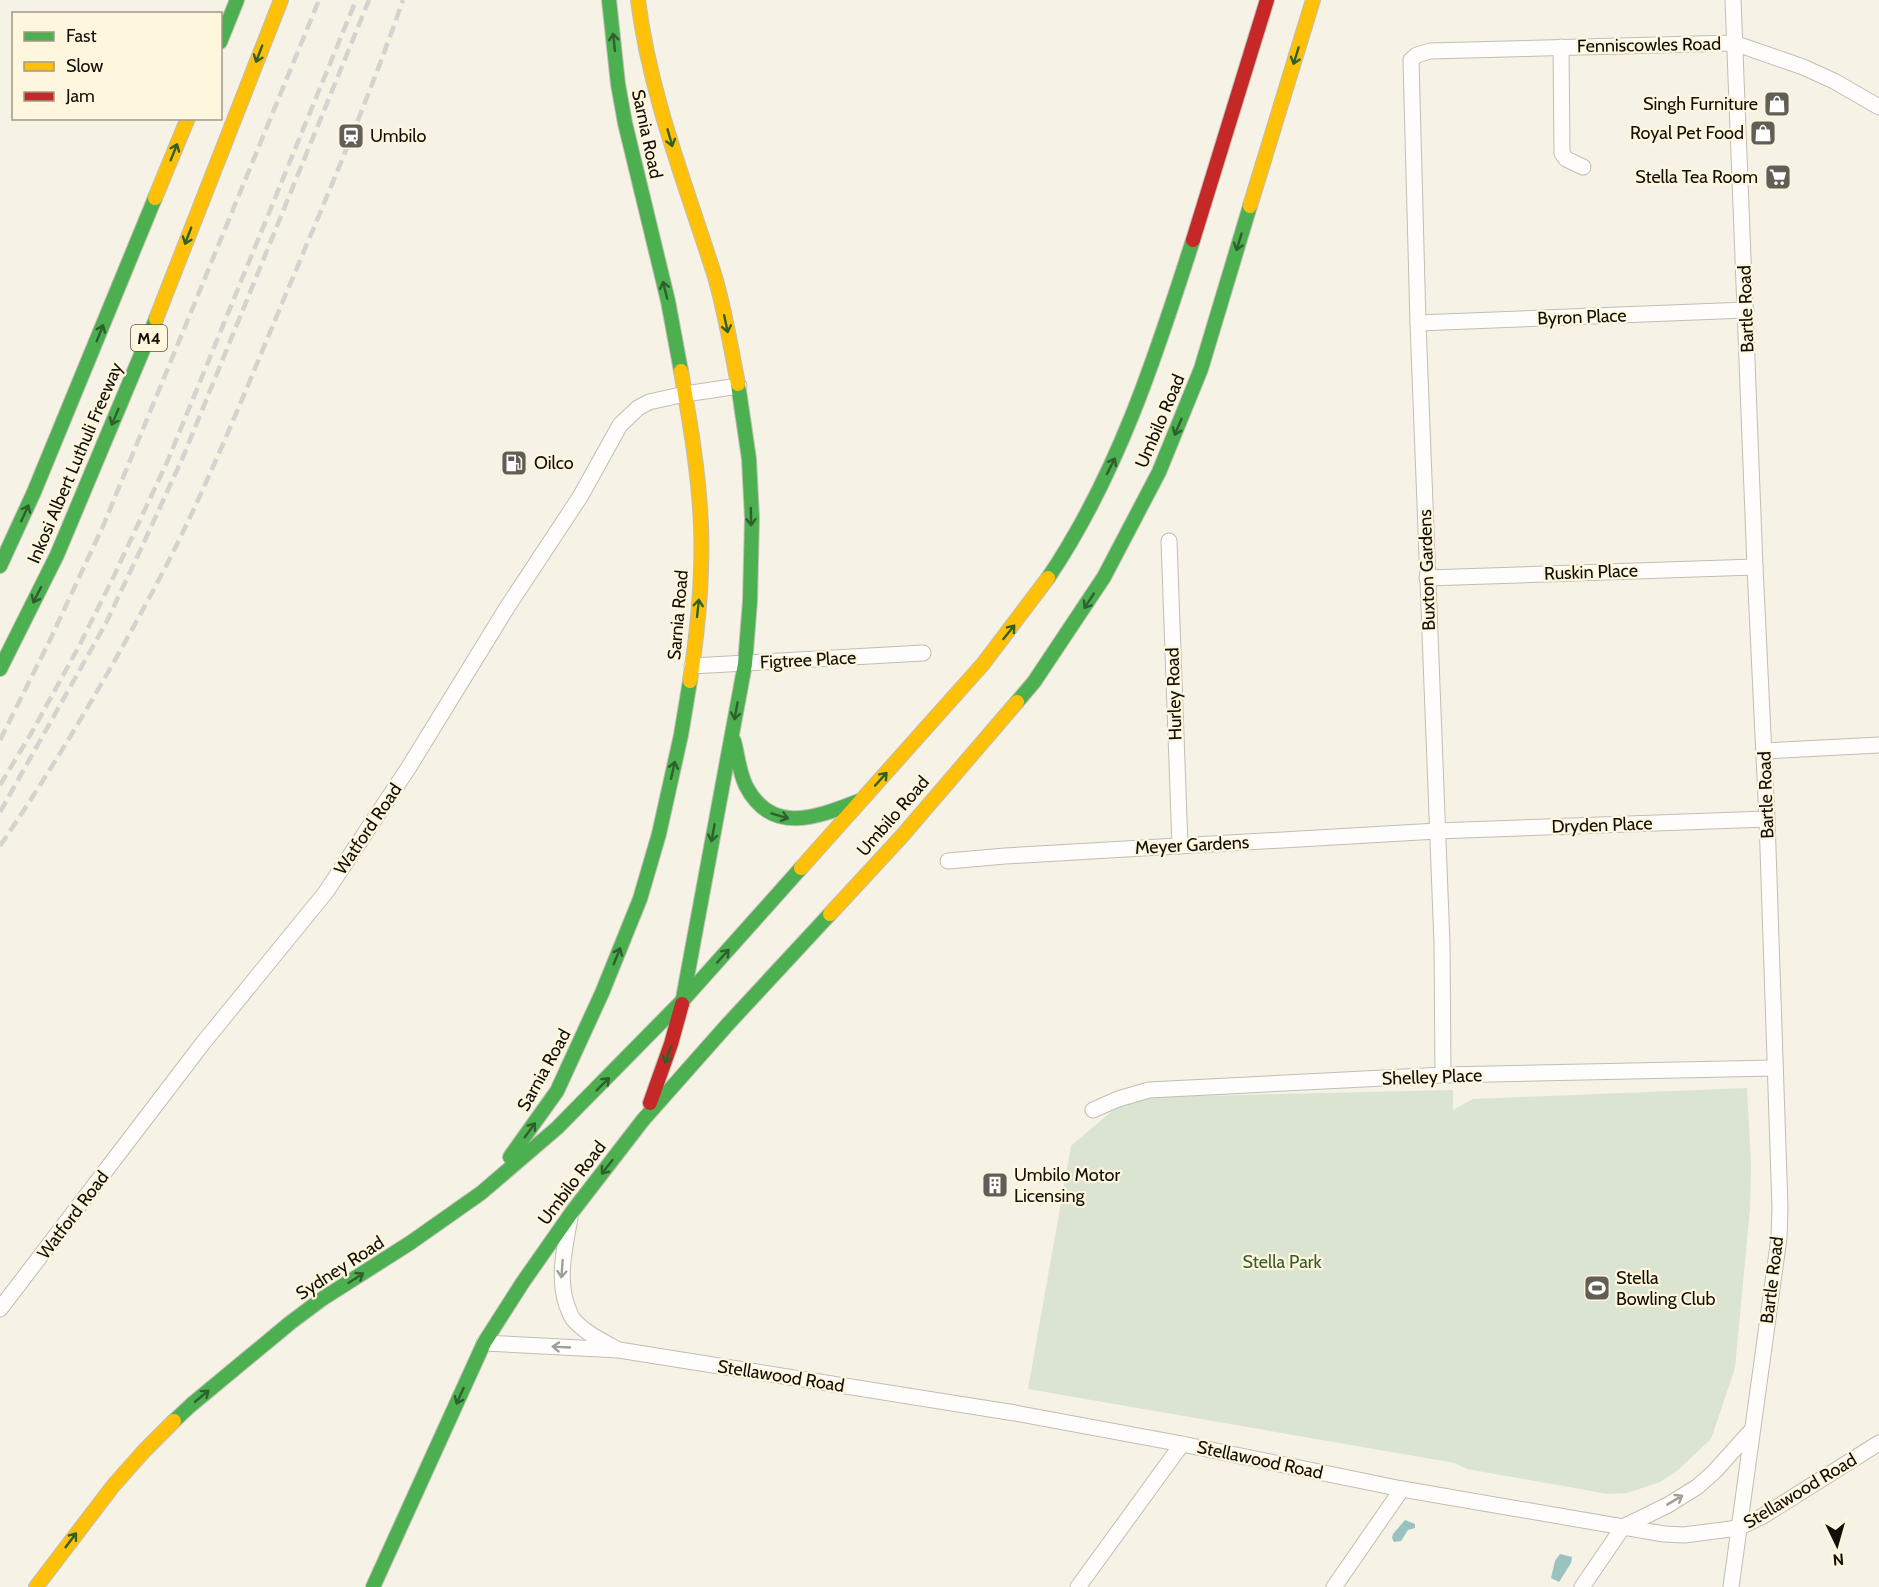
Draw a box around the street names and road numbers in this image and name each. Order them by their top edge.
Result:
street label: Fenniscowles Road [1577,33,1721,57]
street label: Sarnia Road [627,87,667,181]
street label: Bartle Road [1733,265,1759,353]
street label: Byron Place [1537,304,1627,330]
road number: M4 [131,325,167,351]
street label: Inkosi Albert Luthuli Freeway [23,359,127,567]
street label: Umbilo Road [1130,371,1190,471]
street label: Buxton Gardens [1414,509,1440,631]
street label: Ruskin Place [1544,559,1638,585]
street label: Sarnia Road [663,569,693,661]
street label: Figtree Place [759,646,857,674]
street label: Hurley Road [1161,647,1187,741]
street label: Bartle Road [1753,751,1779,839]
street label: Umbilo Road [852,771,934,861]
street label: Watford Road [330,779,406,879]
street label: Dryden Place [1551,812,1653,838]
street label: Meyer Gardens [1134,831,1250,859]
street label: Sarnia Road [512,1025,576,1115]
street label: Shelley Place [1381,1064,1483,1090]
street label: Umbilo Road [533,1137,611,1229]
street label: Watford Road [33,1166,113,1264]
street label: Sydney Road [292,1231,388,1305]
street label: Bartle Road [1756,1235,1788,1325]
street label: Stellawood Road [716,1355,846,1397]
street label: Stellawood Road [1195,1436,1325,1484]
street label: Stellawood Road [1739,1449,1861,1533]

